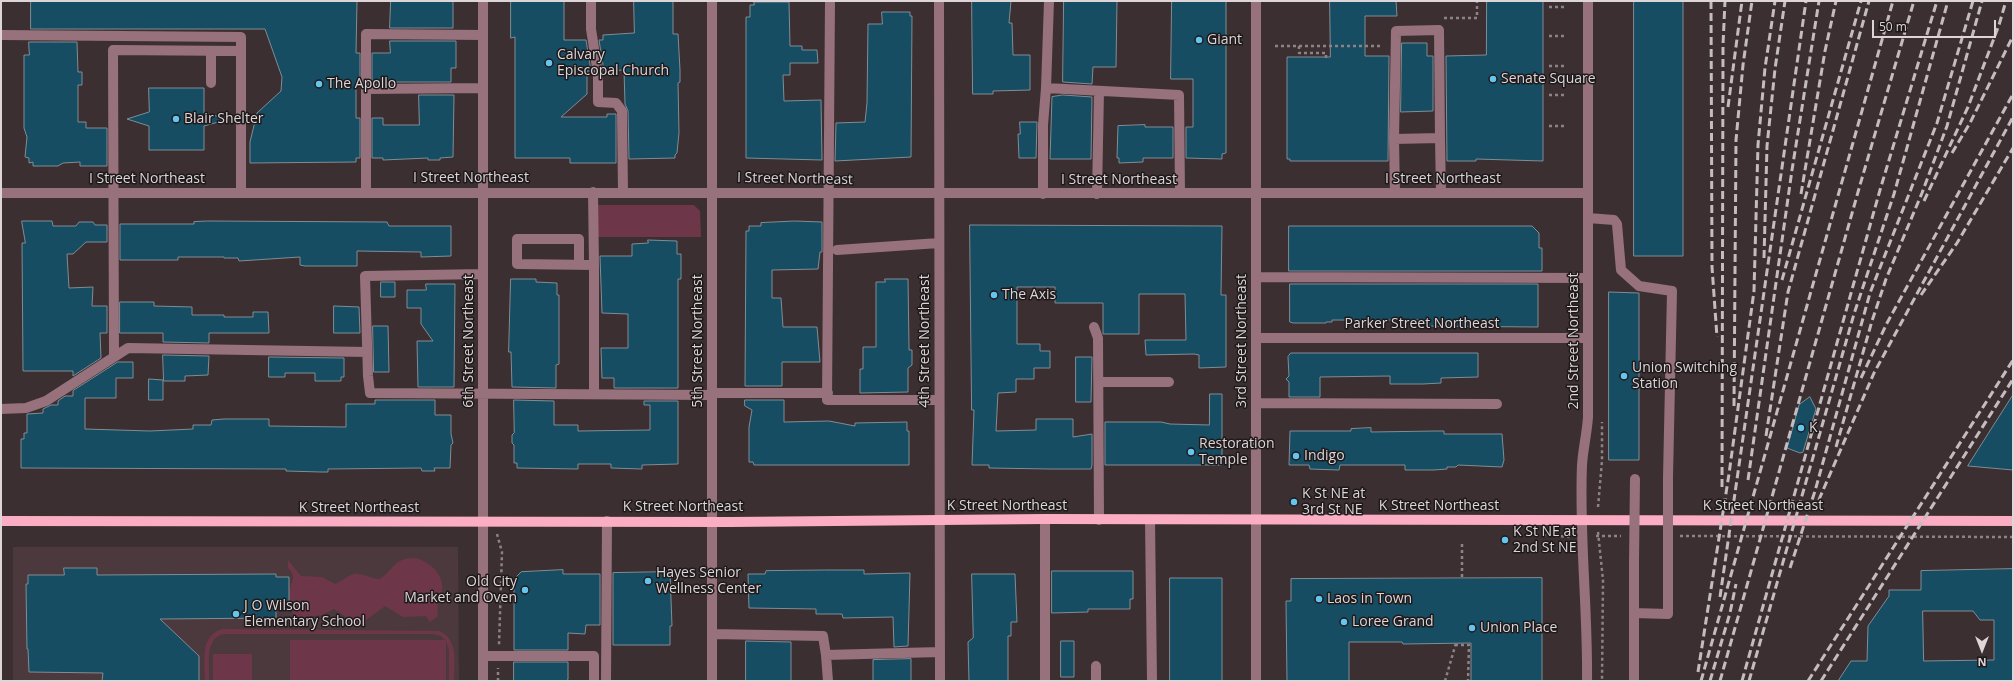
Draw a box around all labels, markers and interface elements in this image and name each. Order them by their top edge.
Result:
scale bar [1874,12,1998,38]
text: 50 m [1879,18,1907,35]
place label: Giant [1207,32,1242,48]
marker: Giant [1194,35,1204,45]
place label: Calvary Episcopal Church [557,47,669,80]
marker: Calvary Episcopal Church [544,58,554,68]
place label: Senate Square [1501,71,1596,87]
marker: Senate Square [1488,74,1498,84]
place label: The Apollo [327,76,396,92]
marker: The Apollo [314,79,324,89]
place label: Blair Shelter [184,111,263,127]
marker: Blair Shelter [171,114,181,124]
street label: I Street Northeast [413,170,529,186]
street label: I Street Northeast [737,170,853,188]
street label: I Street Northeast [89,171,205,187]
street label: I Street Northeast [1385,171,1501,187]
street label: I Street Northeast [1061,172,1177,188]
street label: 2nd Street Northeast [1566,272,1582,410]
street label: 6th Street Northeast [461,274,477,408]
street label: 5th Street Northeast [690,274,706,408]
street label: 4th Street Northeast [917,274,933,408]
street label: 3rd Street Northeast [1234,274,1250,408]
place label: The Axis [1002,287,1056,303]
marker: The Axis [989,290,999,300]
street label: Parker Street Northeast [1345,316,1499,332]
place label: Union Switching Station [1632,360,1737,392]
marker: Union Switching Station [1619,371,1629,381]
place label: K [1809,420,1818,436]
marker: K [1796,423,1806,433]
place label: Restoration Temple [1199,436,1275,468]
marker: Restoration Temple [1186,447,1196,457]
place label: Indigo [1304,448,1345,464]
marker: Indigo [1291,451,1301,461]
place label: K St NE at 3rd St NE [1302,486,1365,518]
marker: K St NE at 3rd St NE [1289,497,1299,507]
street label: K Street Northeast [947,498,1067,514]
street label: K Street Northeast [1379,498,1499,514]
street label: K Street Northeast [1703,498,1823,514]
street label: K Street Northeast [623,499,743,515]
street label: K Street Northeast [299,500,419,516]
place label: K St NE at 2nd St NE [1513,524,1576,556]
marker: K St NE at 2nd St NE [1500,535,1510,545]
place label: Hayes Senior Wellness Center [656,565,761,598]
place label: Old City Market and Oven [404,574,517,606]
marker: Hayes Senior Wellness Center [643,576,653,586]
marker: Old City Market and Oven [520,585,530,595]
place label: Laos in Town [1327,591,1412,607]
marker: Laos in Town [1314,594,1324,604]
place label: J O Wilson Elementary School [244,598,365,630]
marker: J O Wilson Elementary School [231,609,241,619]
place label: Loree Grand [1352,614,1434,630]
marker: Loree Grand [1339,617,1349,627]
place label: Union Place [1480,620,1557,636]
marker: Union Place [1467,623,1477,633]
north arrow [1962,630,2002,670]
text: N [1978,655,1986,670]

